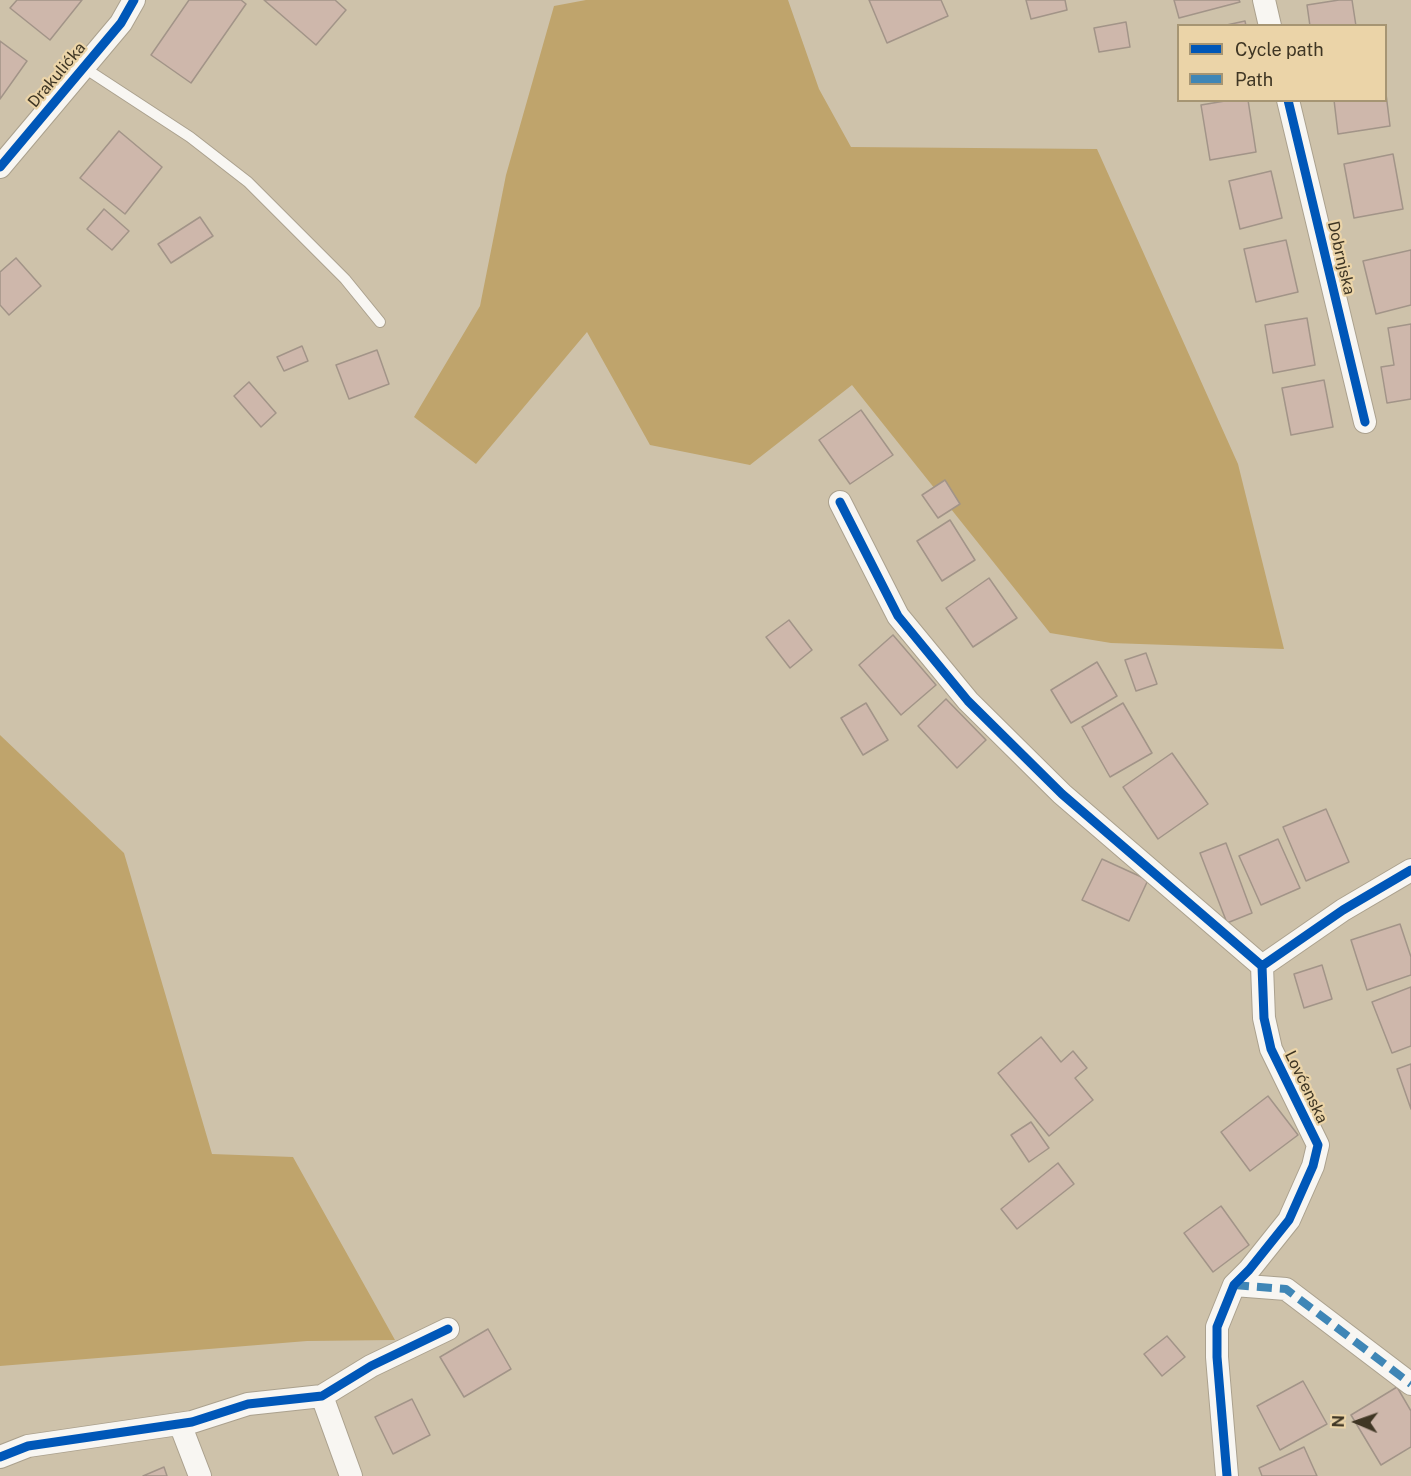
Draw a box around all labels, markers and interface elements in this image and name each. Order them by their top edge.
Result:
legend [1177,24,1387,102]
street label: Drakulićka [24,39,90,111]
text: Cycle path [1235,39,1324,60]
text: Path [1235,69,1273,90]
street label: Dobrnjska [1323,219,1359,297]
street label: Lovćenska [1280,1048,1332,1126]
north arrow [1327,1392,1387,1452]
text: N [1329,1415,1348,1428]

